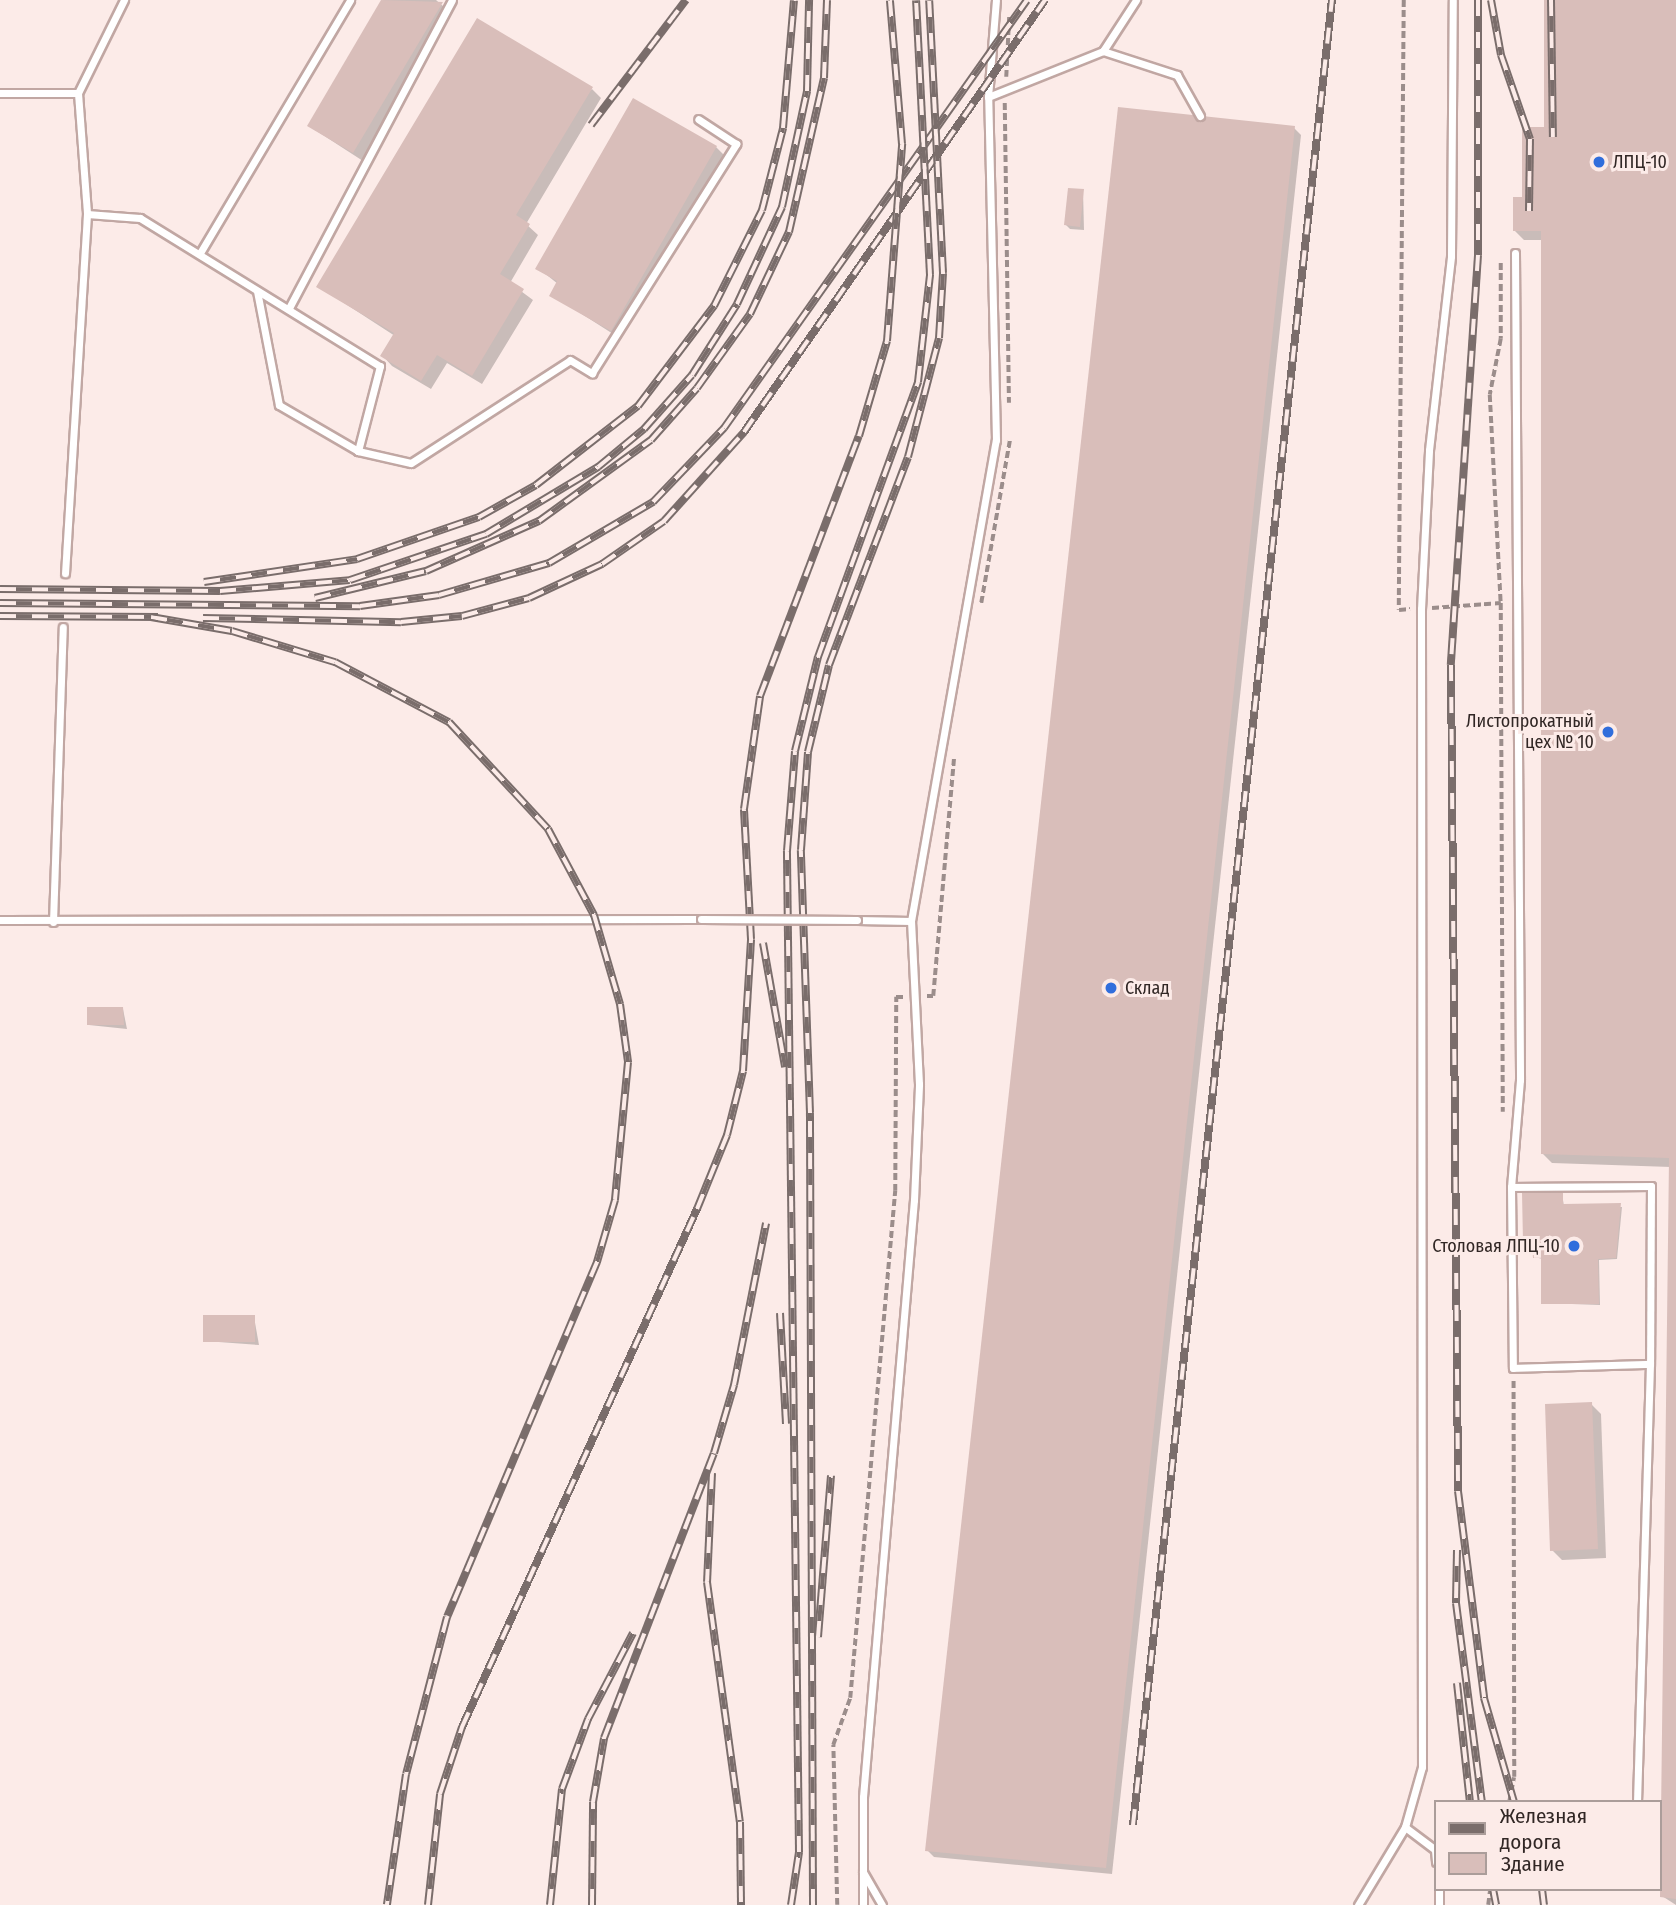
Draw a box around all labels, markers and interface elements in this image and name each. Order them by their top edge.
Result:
place label: ЛПЦ-10 [1613,151,1667,173]
marker: ЛПЦ-10 [1591,154,1607,170]
place label: Листопрокатный цех № 10 [1466,711,1594,754]
marker: Листопрокатный цех № 10 [1600,724,1616,740]
place label: Склад [1125,977,1169,999]
marker: Склад [1103,980,1119,996]
place label: Столовая ЛПЦ-10 [1432,1235,1560,1257]
marker: Столовая ЛПЦ-10 [1566,1238,1582,1254]
legend [1434,1800,1662,1891]
text: Железная дорога [1500,1803,1587,1855]
text: Здание [1501,1851,1565,1877]

